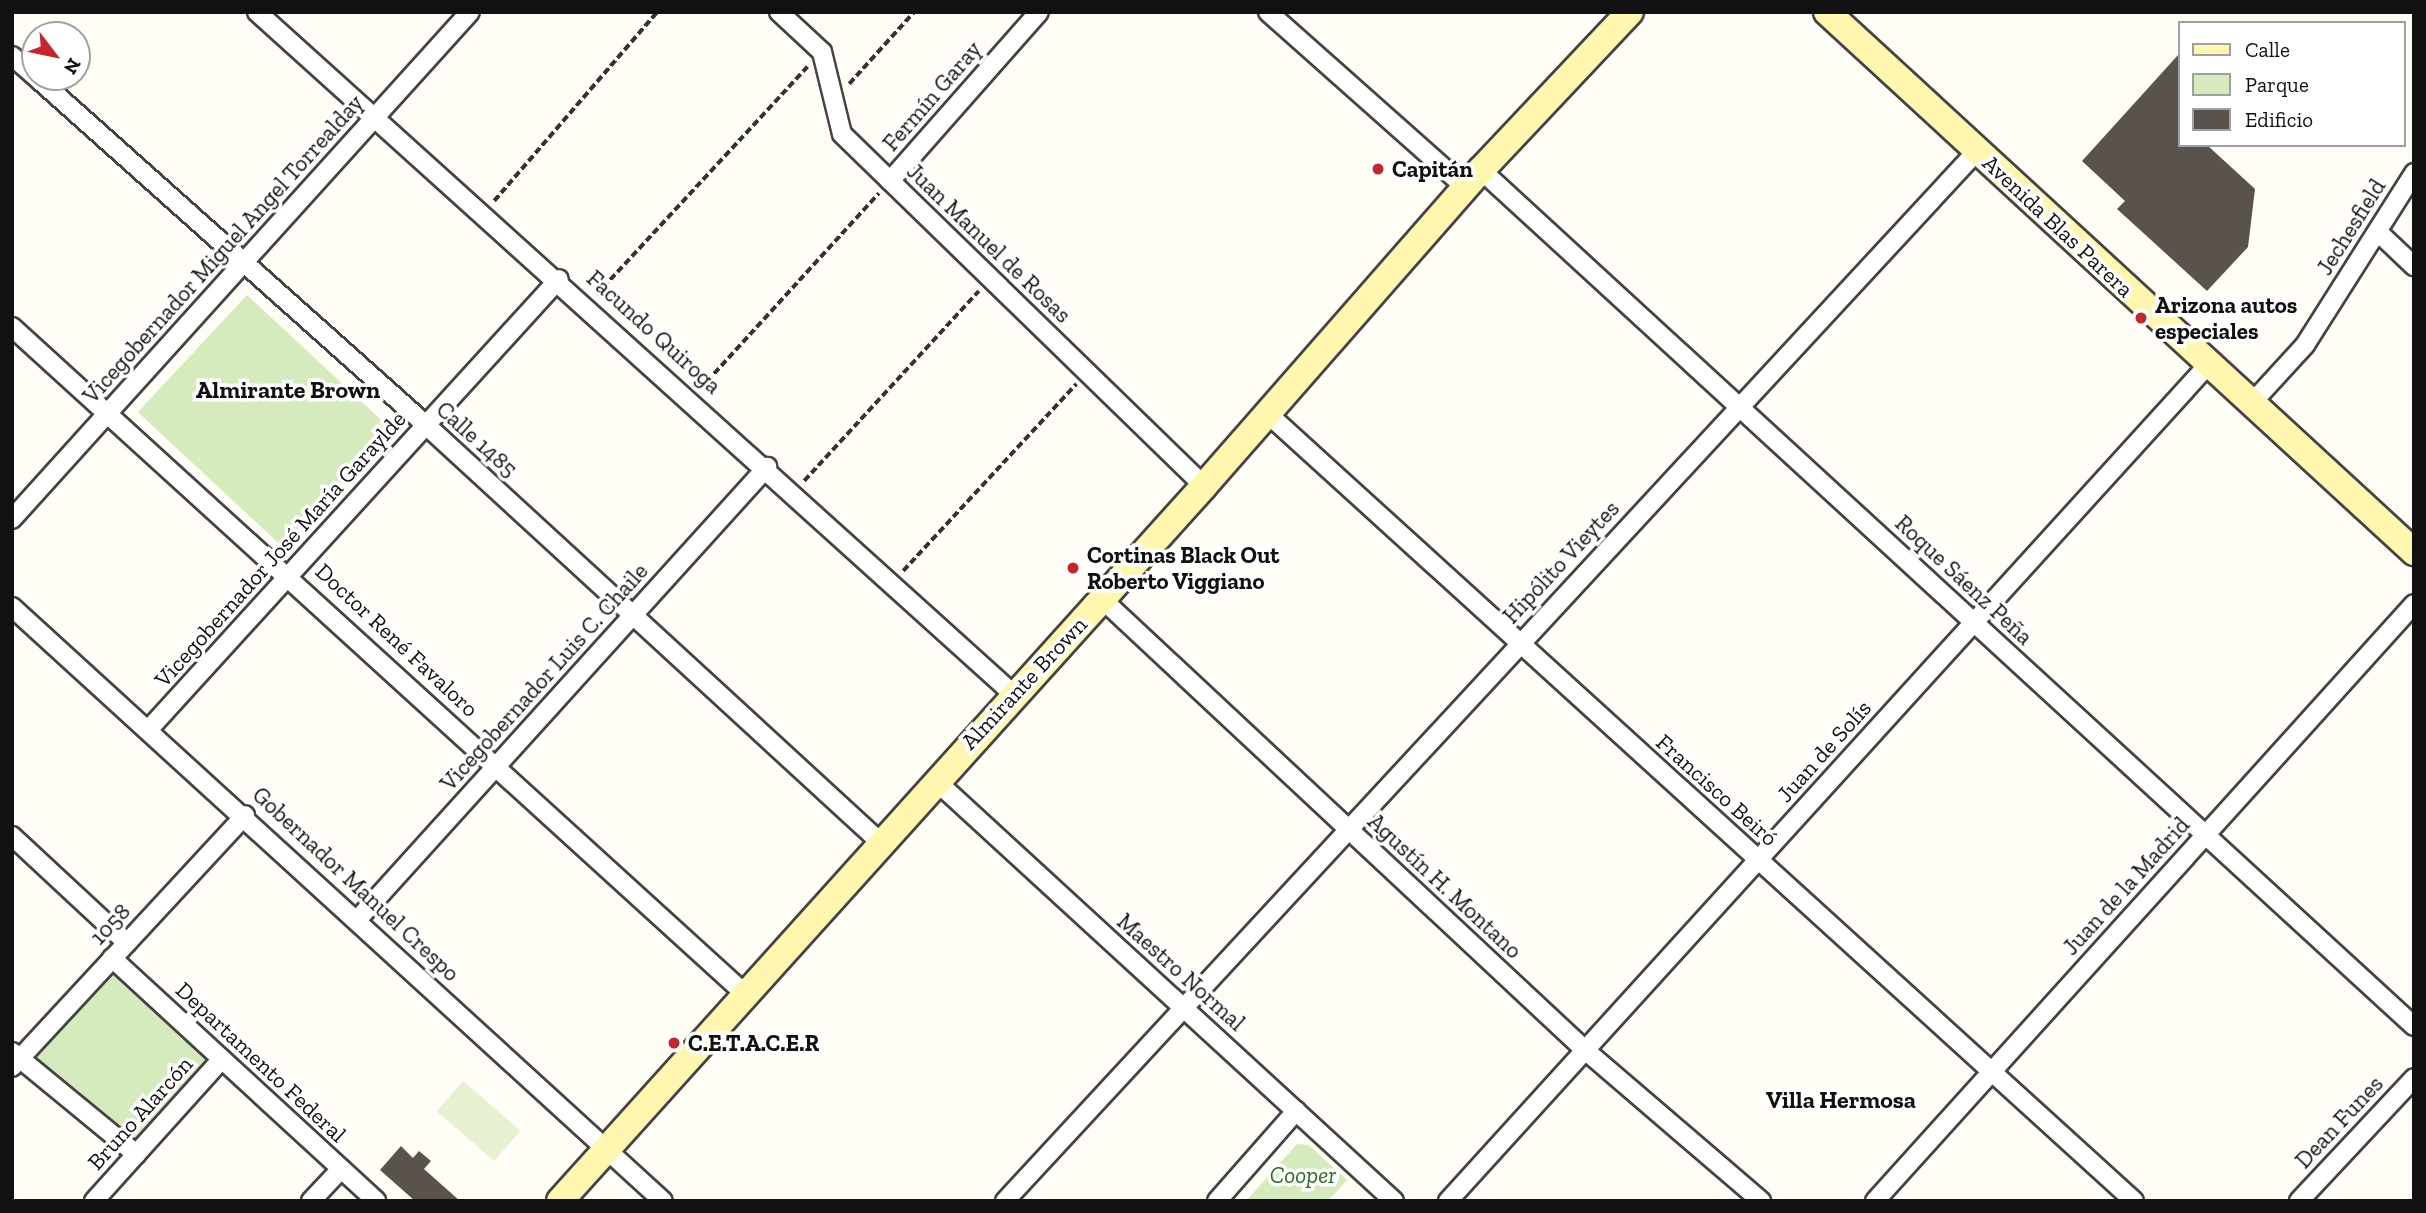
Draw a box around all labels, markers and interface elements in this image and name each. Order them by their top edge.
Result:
north arrow [21,21,91,91]
legend [2178,21,2405,147]
street label: Fermín Garay [877,35,987,157]
text: Calle [2245,37,2290,62]
text: N [59,54,86,79]
text: Parque [2245,72,2309,97]
street label: Vicegobernador Miguel Angel Torrealday [76,88,370,410]
text: Edificio [2245,107,2313,132]
street label: Avenida Blas Parera [1977,149,2139,303]
place label: Capitán [1392,155,1473,183]
street label: Juan Manuel de Rosas [901,158,1077,328]
marker: Capitán [1370,161,1386,177]
street label: Jechesfield [2311,174,2391,280]
street label: Facundo Quiroga [581,264,727,400]
place label: Arizona autos especiales [2155,291,2297,345]
marker: Arizona autos especiales [2133,310,2149,326]
district label: Almirante Brown [196,376,380,404]
street label: Calle 1485 [431,395,523,483]
street label: Vicegobernador José María Garaylde [148,405,412,693]
street label: Hipólito Vieytes [1497,495,1625,629]
street label: Roque Sáenz Peña [1890,509,2038,651]
place label: Cortinas Black Out Roberto Viggiano [1087,541,1279,595]
street label: Doctor René Favaloro [310,557,484,723]
street label: Vicegobernador Luis C. Chaile [434,557,654,797]
marker: Cortinas Black Out Roberto Viggiano [1065,560,1081,576]
street label: Almirante Brown [955,611,1093,755]
street label: Juan de Solís [1771,694,1877,808]
street label: Francisco Beiró [1650,728,1784,852]
street label: Gobernador Manuel Crespo [247,781,465,987]
street label: Agustín H. Montano [1362,808,1528,964]
street label: Juan de la Madrid [2057,811,2195,961]
street label: 1058 [84,898,136,950]
street label: Maestro Normal [1111,907,1251,1037]
street label: Departamento Federal [170,976,352,1148]
place label: C.E.T.A.C.E.R [688,1029,819,1057]
marker: C.E.T.A.C.E.R [666,1035,682,1051]
street label: Bruno Alarcón [82,1050,198,1176]
street label: Dean Funes [2289,1070,2389,1174]
district label: Villa Hermosa [1766,1086,1916,1114]
park label: Cooper [1270,1161,1336,1189]

